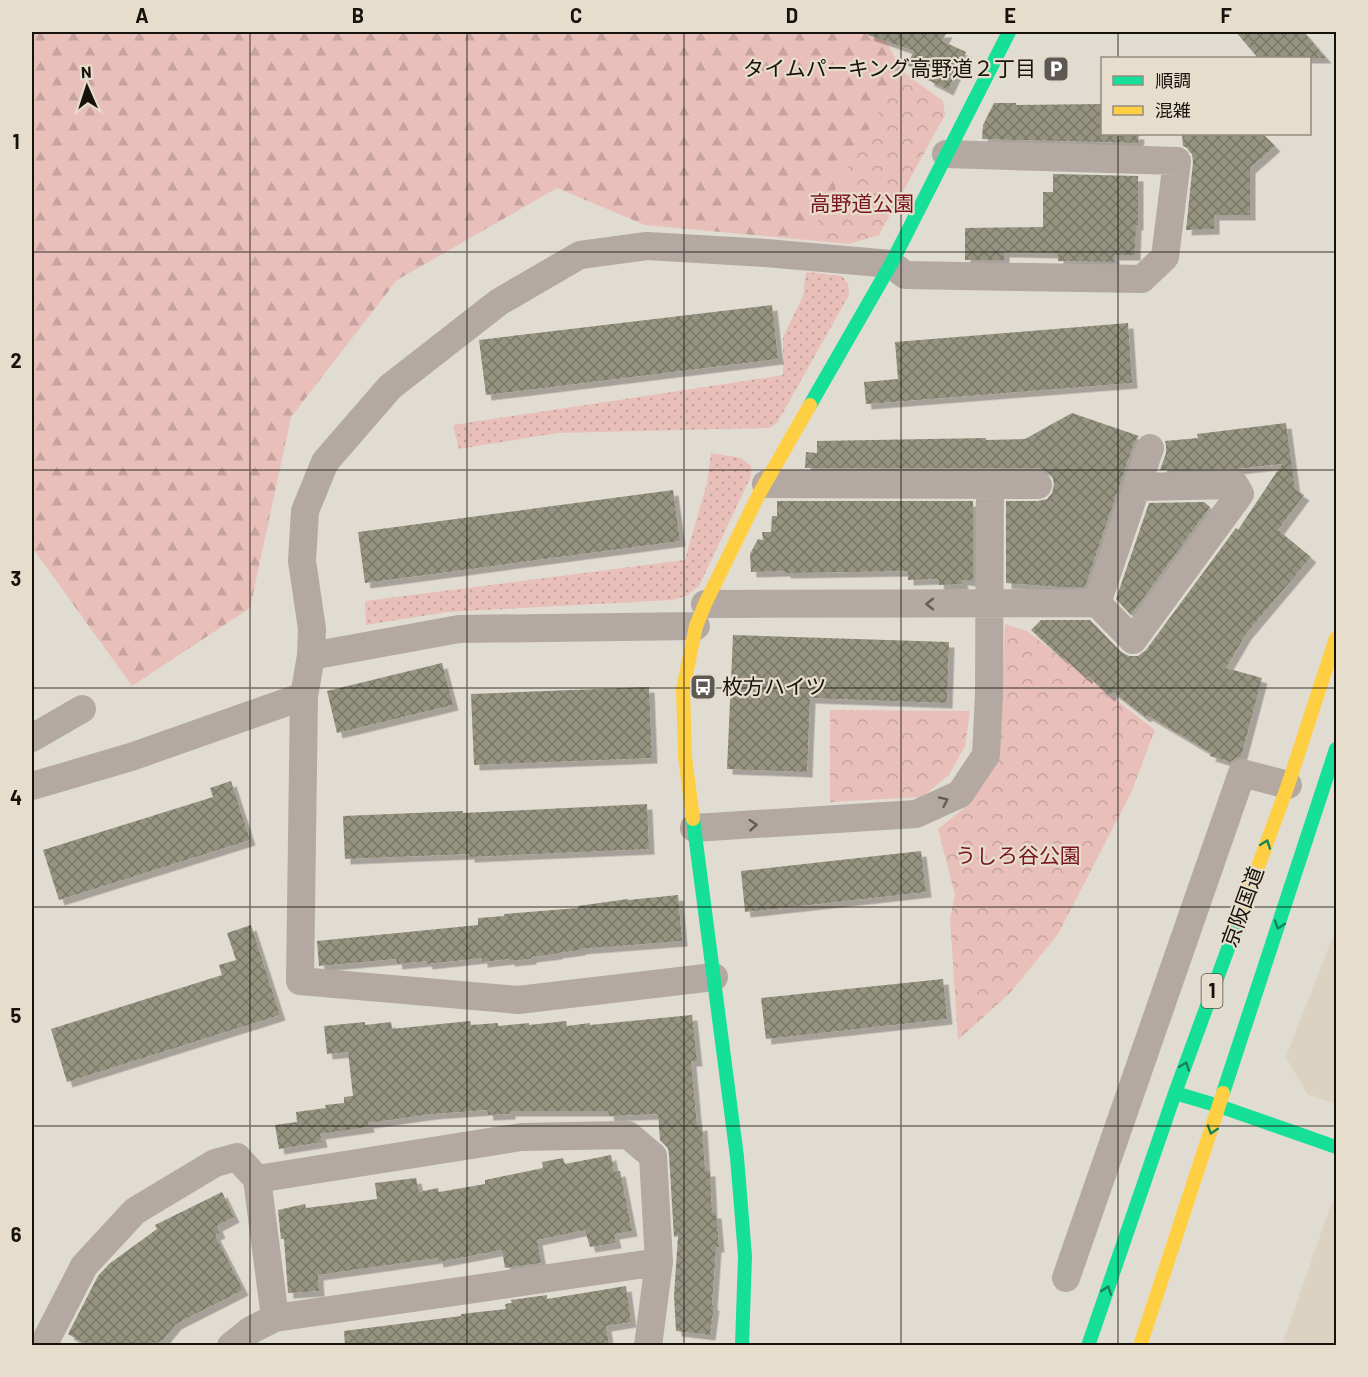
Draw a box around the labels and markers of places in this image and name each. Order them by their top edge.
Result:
parking icon: タイムパーキング高野道２丁目 [1041,54,1071,84]
place label: タイムパーキング高野道２丁目 [743,55,1036,80]
bus stop icon: 枚方ハイツ [688,672,718,702]
place label: 枚方ハイツ [722,673,827,698]

